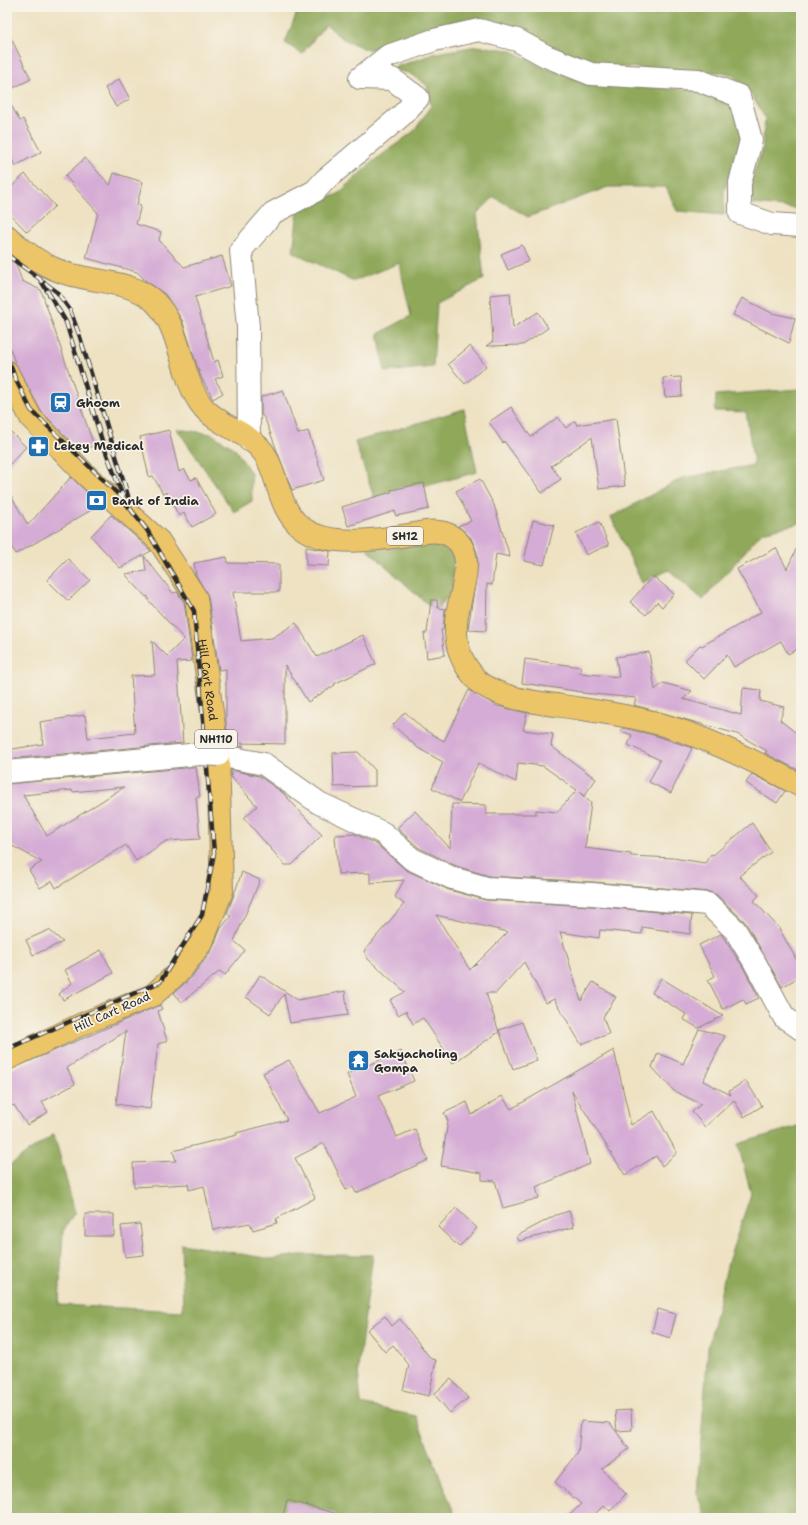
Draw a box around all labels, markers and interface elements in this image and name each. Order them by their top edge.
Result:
station icon: Ghoom [48,390,74,416]
place label: Ghoom [76,395,120,411]
pharmacy icon: Lekey Medical [26,433,52,459]
place label: Lekey Medical [54,438,144,454]
bank icon: Bank of India [84,488,110,514]
place label: Bank of India [112,493,199,509]
road number: SH12 [387,527,423,545]
street label: Hill Cart Road [194,638,221,722]
road number: NH110 [195,730,237,748]
street label: Hill Cart Road [71,988,153,1036]
place label: Sakyacholing Gompa [374,1046,458,1076]
temple icon: Sakyacholing Gompa [345,1048,371,1074]

